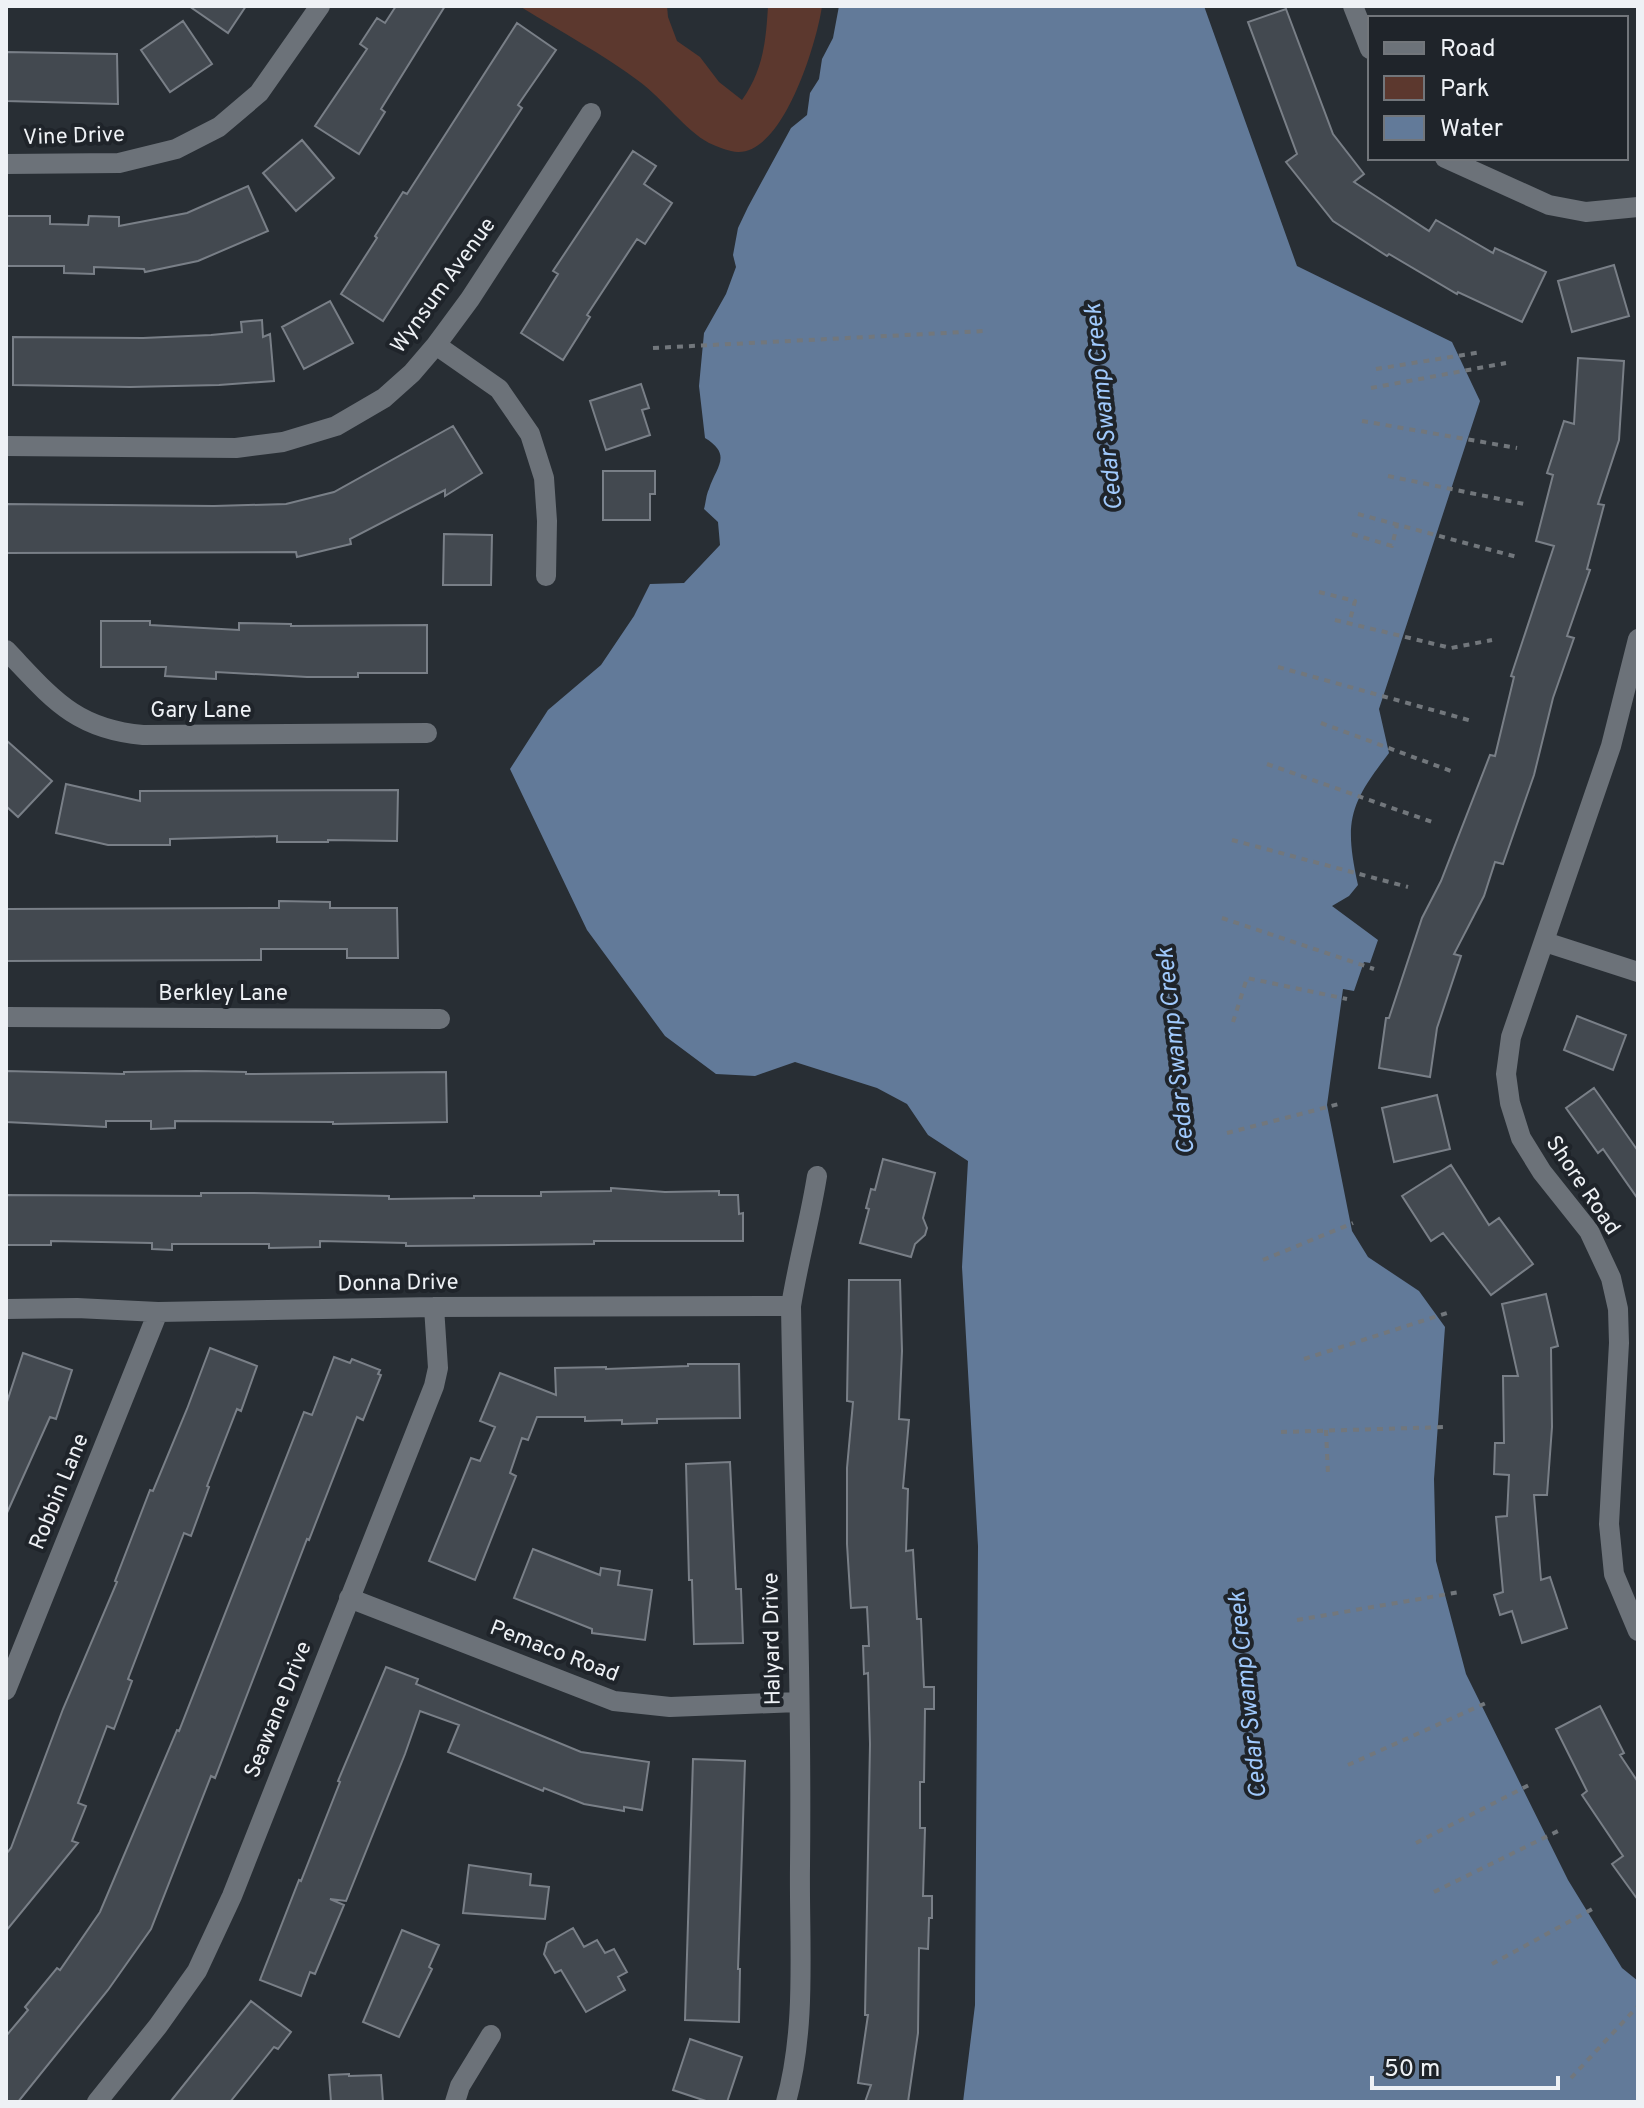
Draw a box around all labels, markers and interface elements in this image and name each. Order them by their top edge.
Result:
legend [1368,16,1628,160]
text: Road [1440,35,1496,65]
text: Park [1440,75,1490,105]
text: Water [1440,115,1503,145]
street label: Vine Drive [23,122,125,152]
street label: Wynsum Avenue [386,213,502,359]
water label: Cedar Swamp Creek [1079,301,1131,512]
street label: Gary Lane [150,698,252,725]
water label: Cedar Swamp Creek [1151,945,1203,1156]
street label: Berkley Lane [158,981,288,1008]
street label: Shore Road [1539,1131,1625,1241]
street label: Donna Drive [337,1269,459,1299]
street label: Robbin Lane [24,1430,96,1554]
street label: Halyard Drive [758,1572,788,1706]
water label: Cedar Swamp Creek [1223,1589,1275,1800]
street label: Pemaco Road [486,1615,622,1689]
street label: Seawane Drive [239,1638,319,1782]
scale bar [1372,2040,1558,2090]
text: 50 m [1384,2055,1440,2085]

